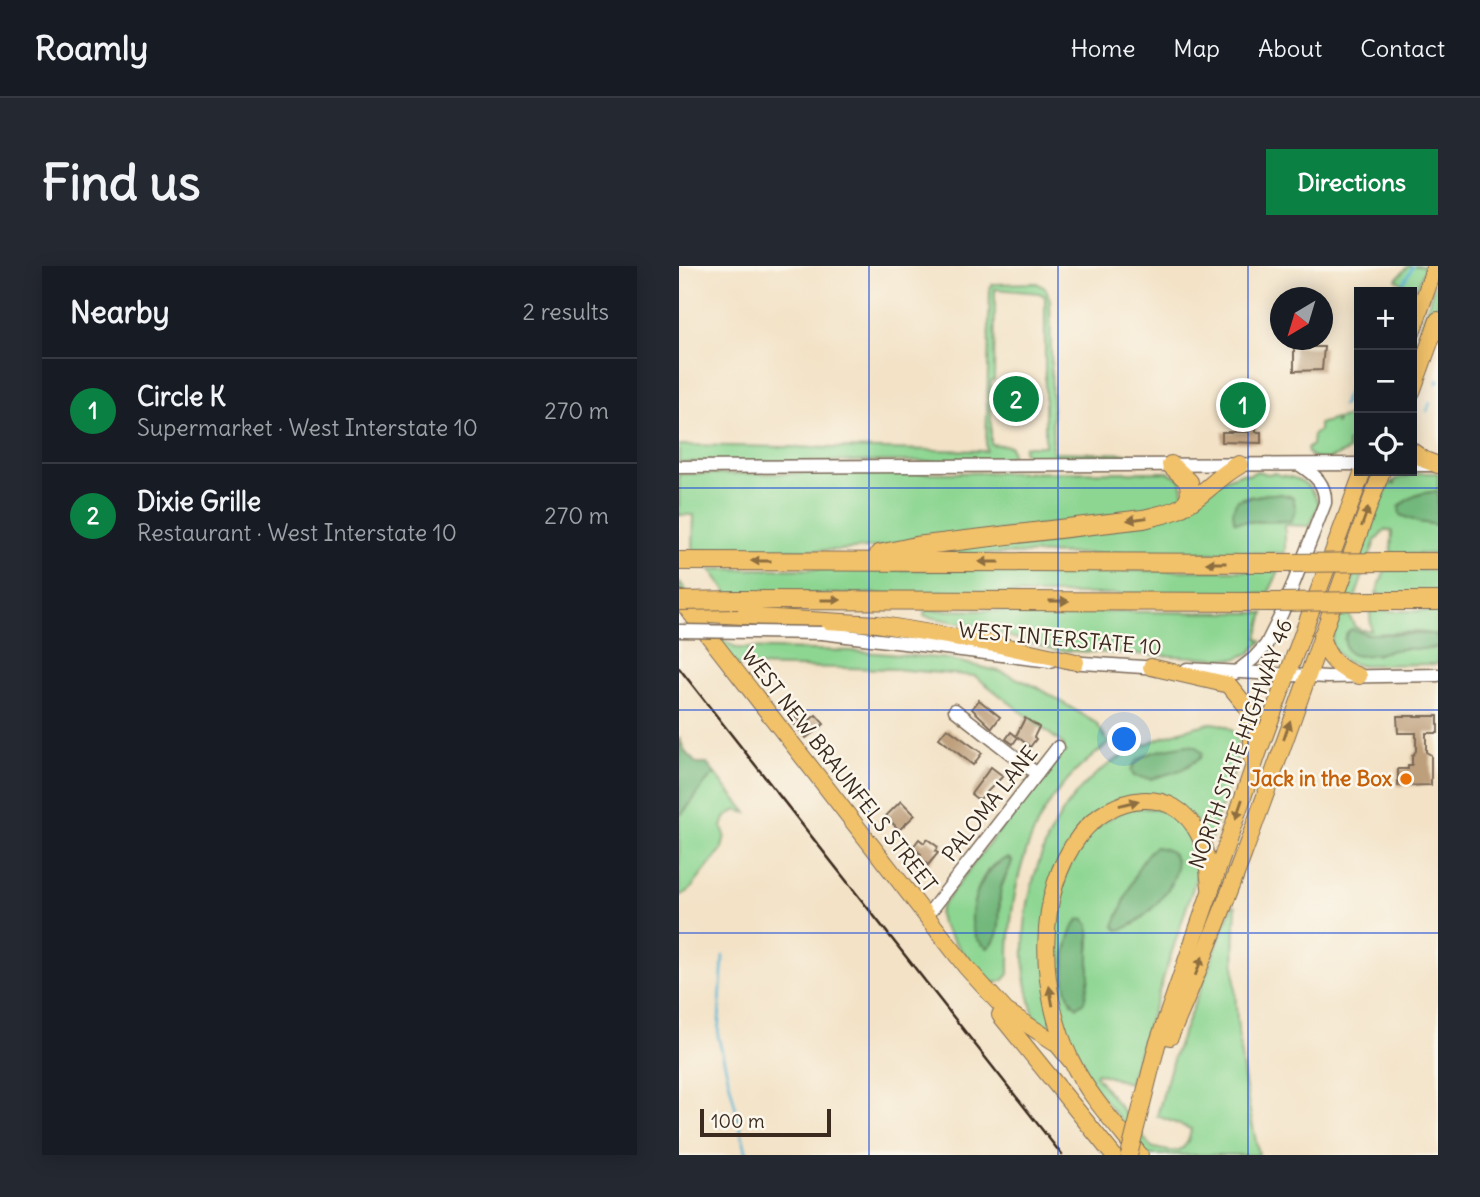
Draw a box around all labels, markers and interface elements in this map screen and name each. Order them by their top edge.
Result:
text: Roamly [35,27,148,69]
text: Home [1071,33,1135,63]
text: Map [1173,33,1220,63]
text: About [1258,33,1322,63]
text: Contact [1360,33,1445,63]
button: Directions [1266,149,1438,215]
text: Find us [42,152,200,213]
north arrow [1270,287,1333,350]
map controls [1354,287,1417,476]
button: + [1354,287,1417,350]
text: Nearby [70,293,170,331]
text: 2 results [523,297,609,326]
button: − [1354,350,1417,413]
pin: 2 [993,373,1039,425]
pin: 1 [1220,379,1266,431]
text: Circle K [137,380,226,413]
text: 1 [88,396,98,425]
text: 270 m [544,396,609,425]
text: Supermarket · West Interstate 10 [137,413,478,442]
button: locate [1354,413,1417,476]
text: Dixie Grille [137,485,261,518]
text: 2 [87,501,99,530]
text: 270 m [544,501,609,530]
one-way arrow [1360,506,1371,527]
one-way arrow [1126,514,1148,525]
text: Restaurant · West Interstate 10 [137,518,457,547]
one-way arrow [750,555,772,567]
one-way arrow [978,556,1000,568]
one-way arrow [1205,557,1227,569]
one-way arrow [820,594,842,606]
one-way arrow [1048,595,1070,607]
street label: NORTH STATE HIGHWAY 46 [1183,615,1298,872]
street label: WEST INTERSTATE 10 [957,616,1163,661]
street label: WEST NEW BRAUNFELS STREET [735,642,943,897]
one-way arrow [1282,720,1293,741]
your location [1107,722,1141,756]
street label: PALOMA LANE [936,740,1043,867]
place label: Jack in the Box [1250,765,1393,792]
marker: Jack in the Box [1398,771,1414,787]
one-way arrow [1119,797,1141,808]
one-way arrow [1233,799,1244,820]
one-way arrow [1194,956,1205,977]
one-way arrow [1045,984,1056,1006]
scale bar [700,1106,831,1138]
text: 100 m [711,1109,765,1133]

